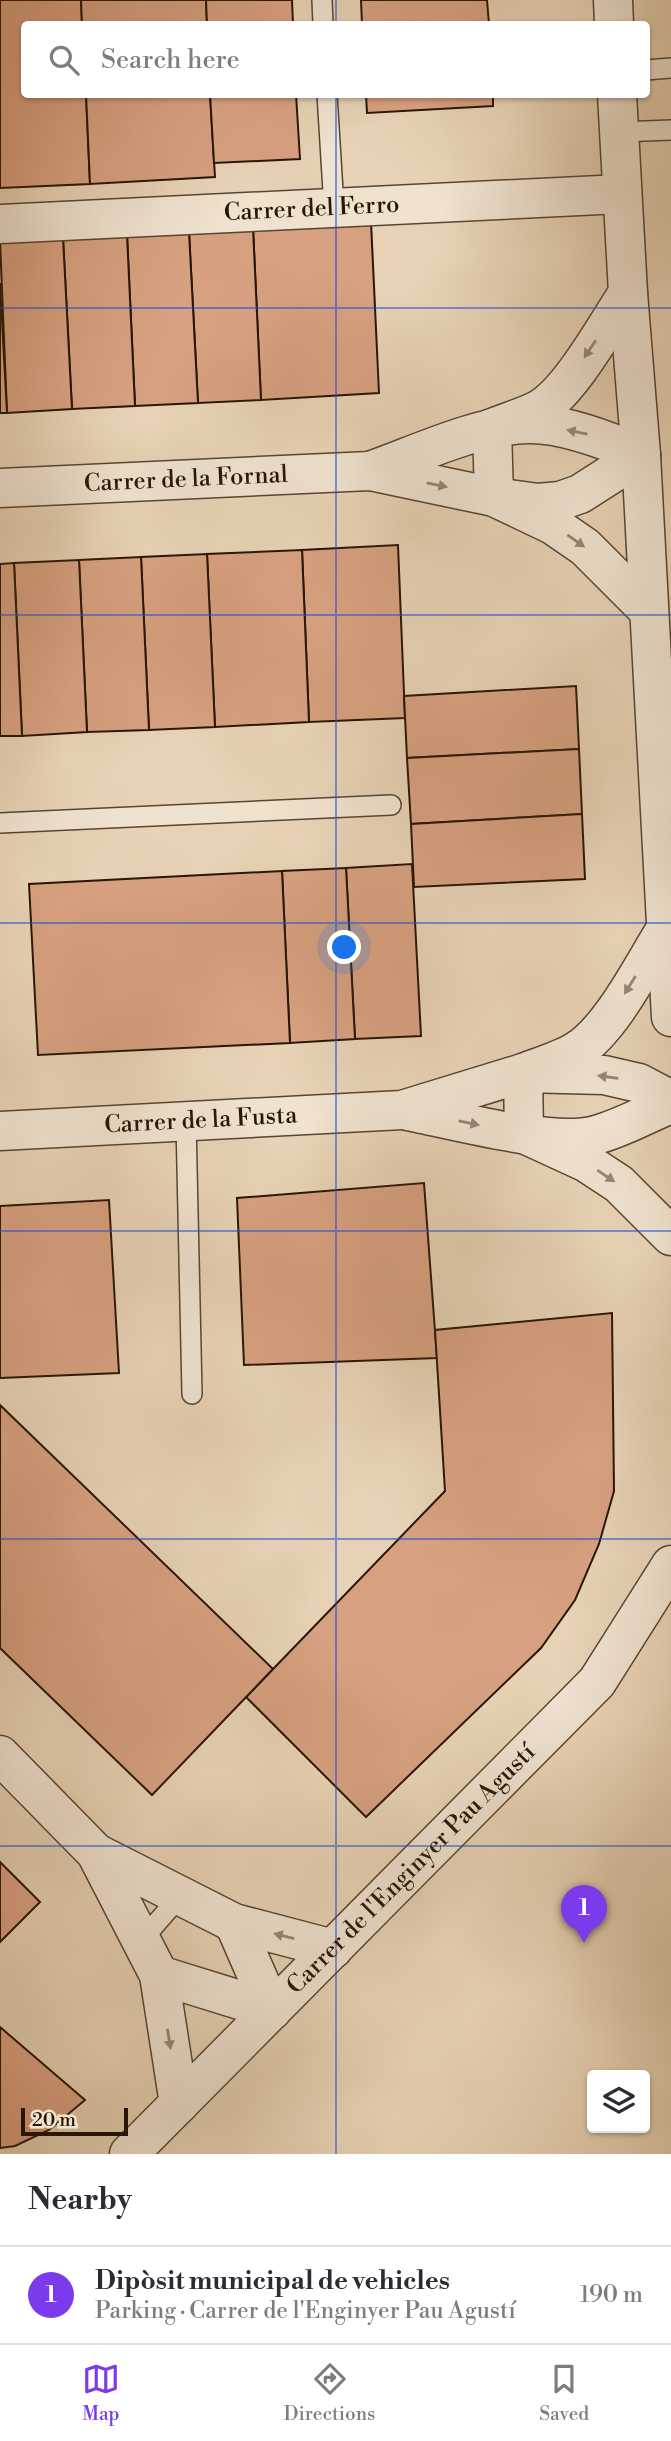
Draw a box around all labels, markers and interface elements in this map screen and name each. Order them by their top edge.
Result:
search box [21,21,650,98]
icon: search [45,41,83,79]
text: Search here [101,44,240,76]
street label: Carrer del Ferro [223,190,400,228]
one-way arrow [584,340,597,359]
one-way arrow [566,426,588,437]
street label: Carrer de la Fornal [83,460,288,499]
one-way arrow [426,480,448,491]
one-way arrow [567,534,585,548]
your location [327,930,361,964]
one-way arrow [624,975,637,995]
one-way arrow [597,1071,619,1082]
street label: Carrer de la Fusta [103,1100,299,1141]
one-way arrow [458,1118,480,1129]
one-way arrow [597,1169,616,1182]
street label: Carrer de l'Enginyer Pau Agustí [281,1737,543,2001]
pin: 1 [561,1885,607,1943]
one-way arrow [272,1930,294,1941]
one-way arrow [164,2028,175,2050]
map controls [587,2070,650,2133]
button: layers [587,2070,650,2133]
scale bar [21,2105,128,2137]
text: 20 m [32,2108,76,2132]
text: Nearby [28,2181,132,2219]
text: Dipòsit municipal de vehicles [95,2265,450,2297]
text: 1 [45,2281,57,2309]
text: 190 m [580,2281,643,2309]
text: Parking · Carrer de l'Enginyer Pau Agustí [95,2297,516,2325]
tab: Map [82,2360,120,2426]
tab: Directions [284,2360,375,2426]
tab: Saved [539,2360,589,2426]

